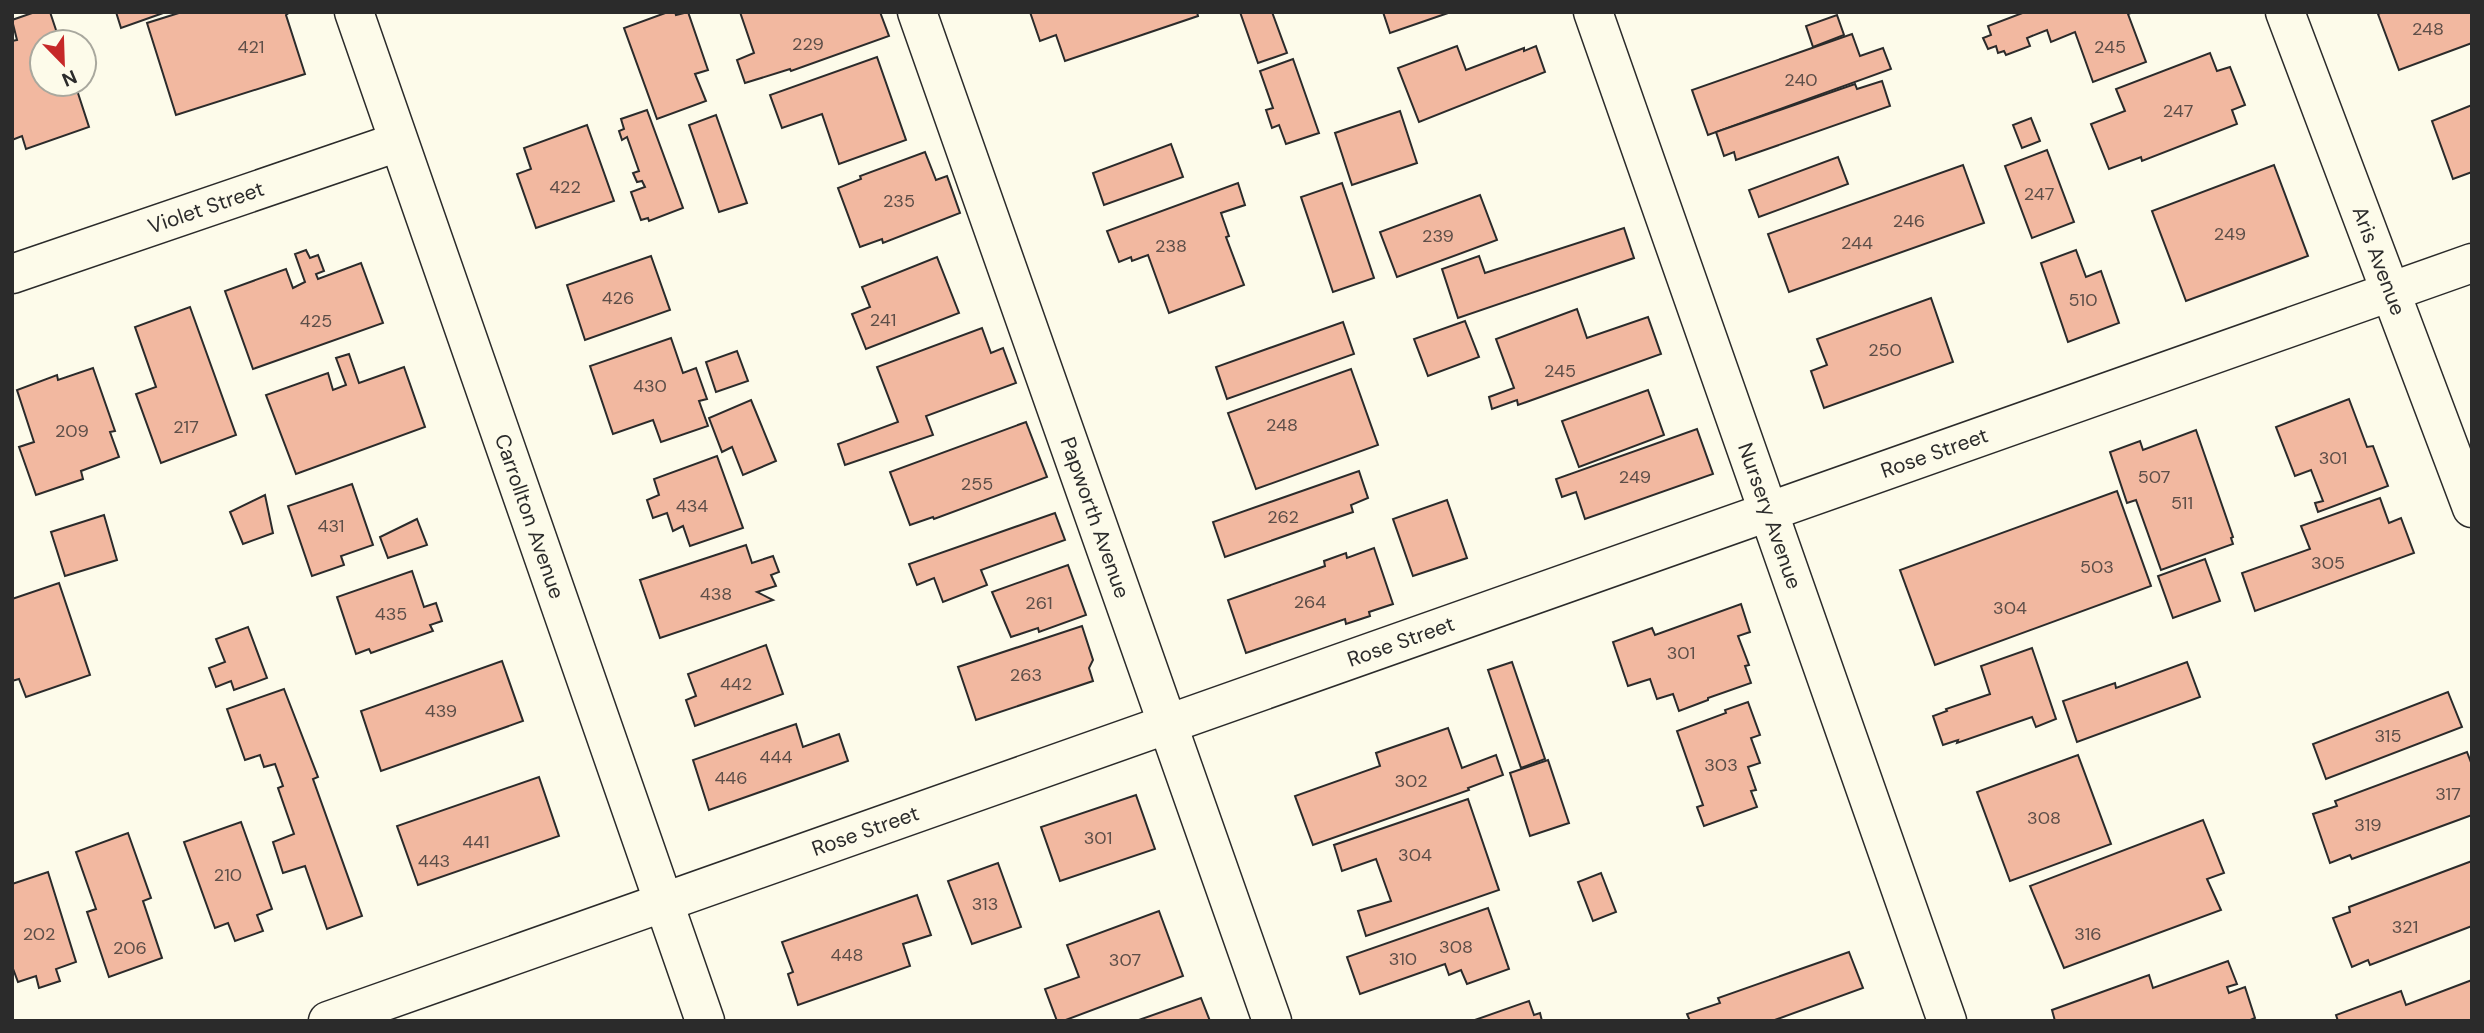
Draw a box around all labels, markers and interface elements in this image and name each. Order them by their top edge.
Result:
house number: 248 [2412,17,2444,41]
north arrow [28,28,98,98]
house number: 229 [792,32,824,56]
house number: 421 [238,35,264,59]
house number: 245 [2094,35,2126,59]
text: N [58,64,81,92]
house number: 240 [1784,68,1818,92]
house number: 247 [2163,99,2193,123]
street label: Violet Street [144,175,268,241]
house number: 422 [549,175,581,199]
house number: 247 [2024,182,2054,206]
house number: 235 [883,189,915,213]
street label: Aris Avenue [2346,202,2412,319]
house number: 246 [1893,209,1925,233]
house number: 249 [2214,222,2246,246]
house number: 239 [1422,224,1454,248]
house number: 244 [1841,231,1873,255]
house number: 238 [1155,234,1187,258]
house number: 426 [602,286,634,310]
house number: 510 [2069,288,2097,312]
house number: 241 [870,308,896,332]
house number: 425 [300,309,332,333]
house number: 250 [1868,338,1902,362]
house number: 245 [1544,359,1576,383]
house number: 430 [633,374,667,398]
house number: 248 [1266,413,1298,437]
house number: 217 [173,415,199,439]
house number: 209 [55,419,89,443]
street label: Rose Street [1877,421,1992,485]
street label: Carrollton Avenue [488,430,571,603]
street label: Papworth Avenue [1054,433,1136,602]
street label: Nursery Avenue [1731,439,1808,593]
house number: 301 [2319,446,2347,470]
house number: 249 [1619,465,1651,489]
house number: 507 [2138,465,2170,489]
house number: 255 [961,472,993,496]
house number: 511 [2171,491,2193,515]
house number: 434 [676,494,708,518]
house number: 262 [1267,505,1299,529]
house number: 431 [318,514,344,538]
house number: 305 [2311,551,2345,575]
house number: 503 [2080,555,2114,579]
house number: 438 [700,582,732,606]
house number: 264 [1294,590,1326,614]
house number: 261 [1025,591,1053,615]
house number: 304 [1993,596,2027,620]
house number: 435 [375,602,407,626]
street label: Rose Street [1343,610,1458,674]
house number: 301 [1667,641,1695,665]
house number: 263 [1010,663,1042,687]
house number: 442 [720,672,752,696]
house number: 439 [425,699,457,723]
house number: 315 [2375,724,2401,748]
house number: 444 [760,745,792,769]
house number: 303 [1704,753,1738,777]
house number: 446 [714,766,748,790]
house number: 302 [1394,769,1428,793]
house number: 317 [2435,782,2461,806]
street label: Rose Street [808,799,923,863]
house number: 308 [2027,806,2061,830]
house number: 319 [2354,813,2382,837]
house number: 301 [1084,826,1112,850]
house number: 441 [462,830,490,854]
house number: 304 [1398,843,1432,867]
house number: 443 [418,849,450,873]
house number: 210 [214,863,242,887]
house number: 313 [972,892,998,916]
house number: 321 [2392,915,2418,939]
house number: 202 [23,922,55,946]
house number: 316 [2074,922,2102,946]
house number: 308 [1439,935,1473,959]
house number: 206 [113,936,147,960]
house number: 448 [831,943,863,967]
house number: 310 [1389,947,1417,971]
house number: 307 [1109,948,1141,972]

